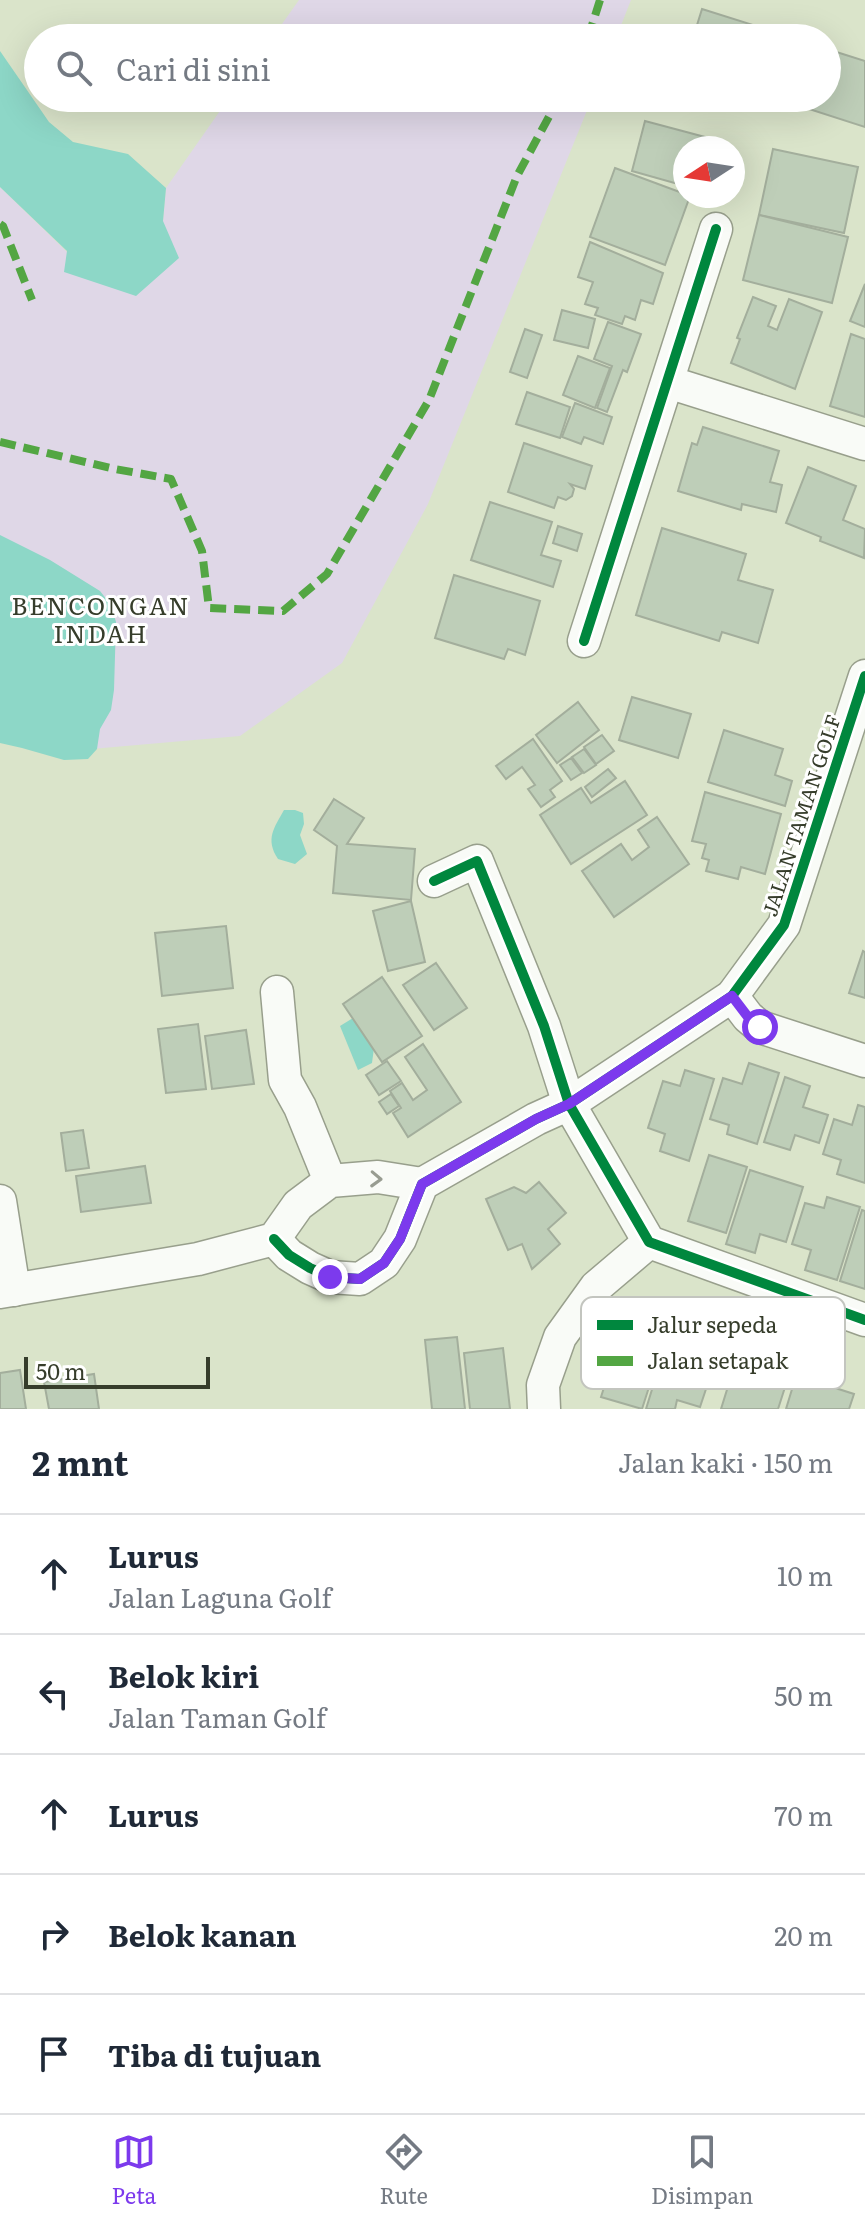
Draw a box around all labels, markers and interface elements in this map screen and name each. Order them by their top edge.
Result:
search box [24,24,841,112]
icon: search [52,46,96,90]
text: Cari di sini [116,46,270,90]
north arrow [673,136,745,208]
district label: BENCONGAN INDAH [11,587,191,650]
street label: JALAN TAMAN GOLF [753,710,847,920]
route start [742,1009,778,1045]
one-way arrow [370,1170,383,1187]
route end [312,1259,348,1295]
legend [581,1297,845,1389]
text: Jalur sepeda [647,1307,778,1340]
text: Jalan setapak [647,1343,789,1376]
scale bar [24,1353,210,1389]
text: 50 m [36,1354,86,1387]
text: 2 mnt [32,1436,128,1486]
text: Jalan kaki · 150 m [618,1442,833,1481]
text: Lurus [108,1533,199,1577]
icon: ahead [32,1552,76,1596]
text: 10 m [777,1555,833,1594]
text: Jalan Laguna Golf [108,1577,331,1616]
text: Belok kiri [108,1653,259,1697]
icon: left [32,1672,76,1716]
text: 50 m [774,1675,833,1714]
text: Jalan Taman Golf [108,1697,326,1736]
icon: ahead [32,1792,76,1836]
text: Lurus [108,1792,199,1836]
text: 70 m [774,1795,833,1834]
icon: right [32,1912,76,1956]
text: Belok kanan [108,1912,297,1956]
text: 20 m [774,1915,833,1954]
icon: arrive [32,2032,76,2076]
text: Tiba di tujuan [108,2032,321,2076]
tab: Peta [112,2130,156,2211]
tab: Rute [380,2130,428,2211]
tab: Disimpan [651,2130,753,2211]

